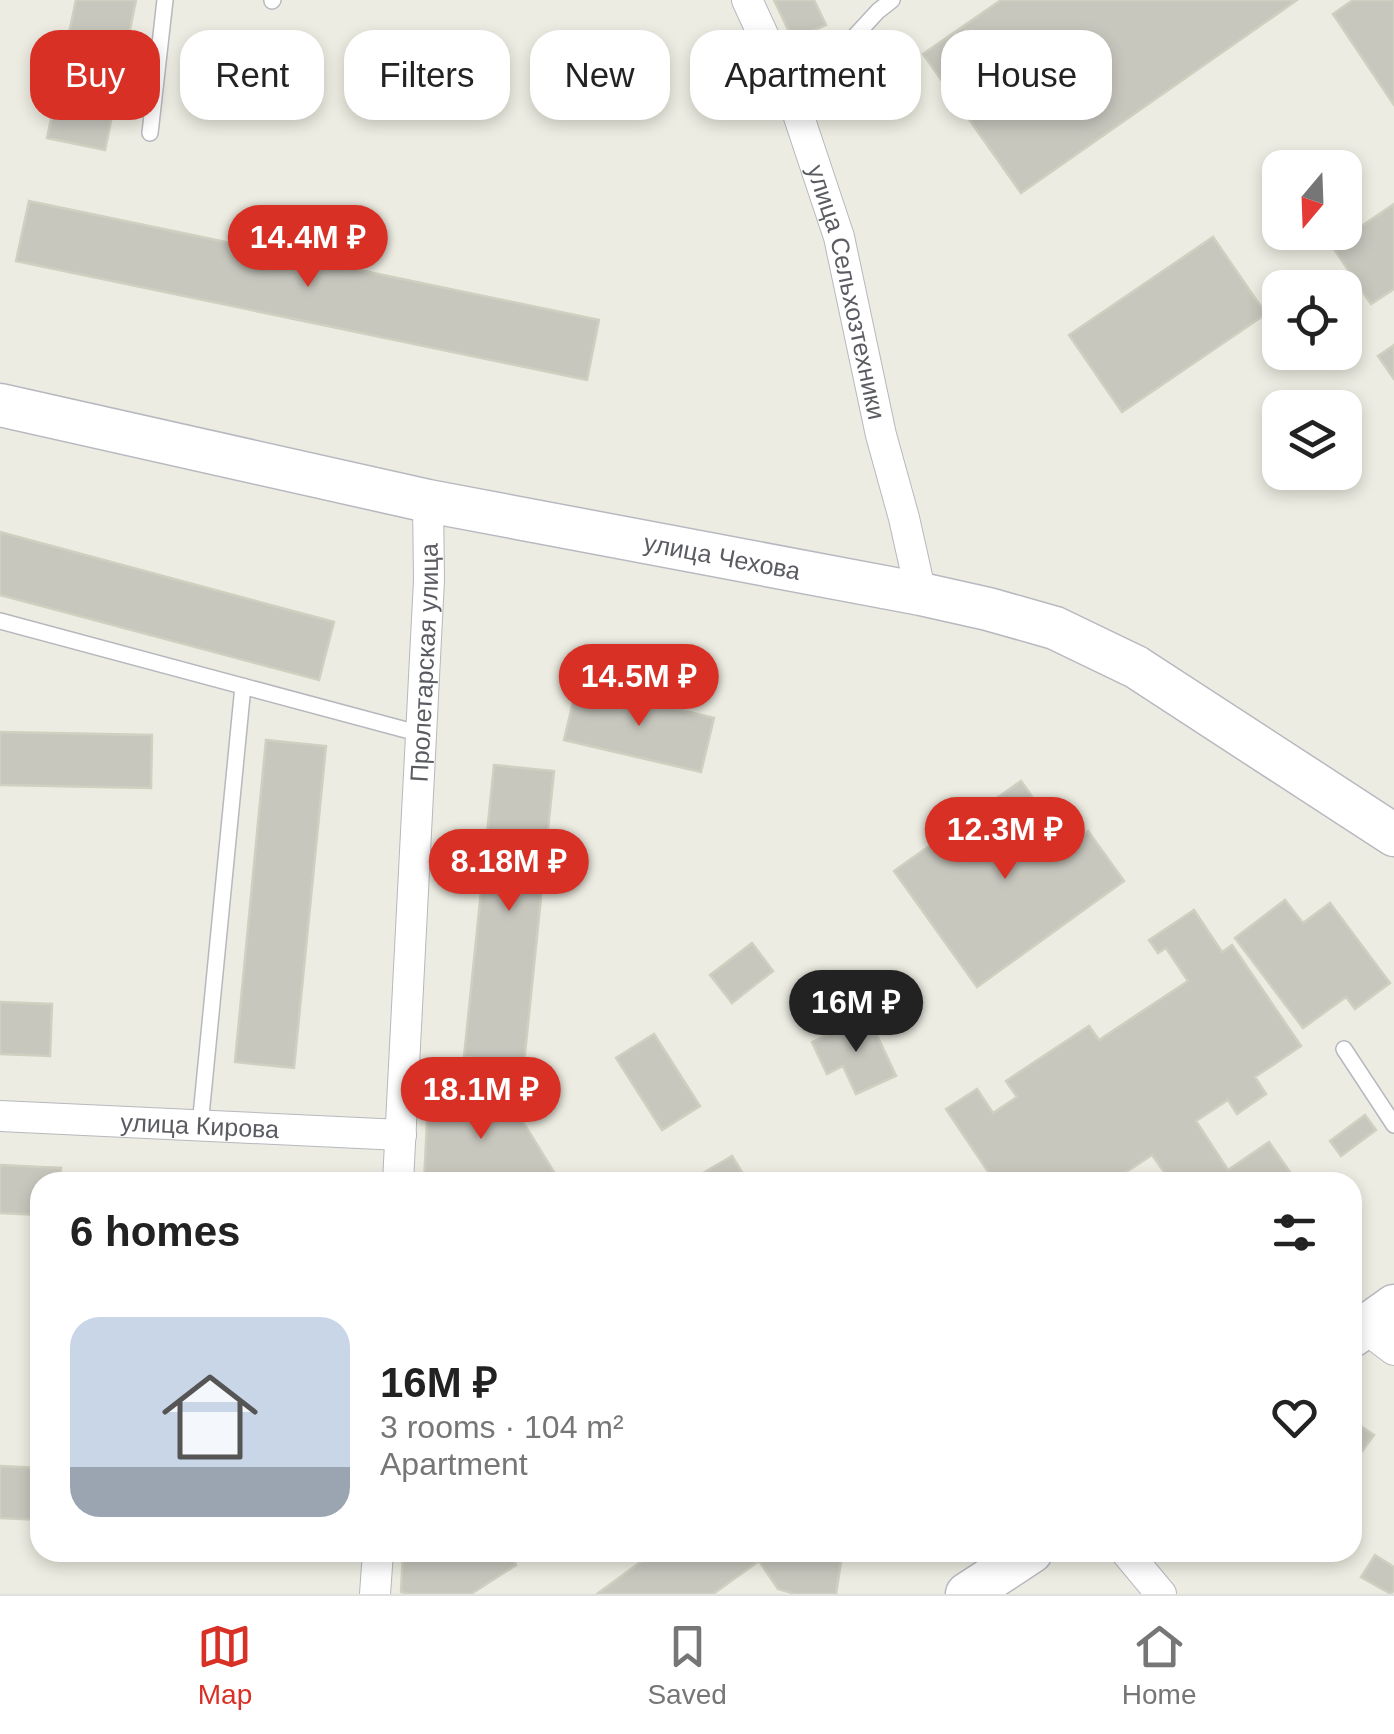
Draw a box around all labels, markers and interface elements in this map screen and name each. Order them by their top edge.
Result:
chip: Buy [30,30,160,120]
chip: Rent [180,30,324,120]
chip: Filters [344,30,510,120]
chip: New [530,30,670,120]
chip: Apartment [690,30,921,120]
chip: House [941,30,1112,120]
north arrow [1262,150,1362,250]
map controls [1262,150,1362,490]
street label: улица Сельхозтехники [802,161,891,422]
pin: 14.4M ₽ [216,205,400,290]
text: 14.4M ₽ [250,219,366,255]
button: locate [1262,270,1362,370]
button: layers [1262,390,1362,490]
street label: улица Чехова [642,528,803,585]
street label: Пролетарская улица [405,543,443,783]
pin: 14.5M ₽ [547,644,731,729]
text: 14.5M ₽ [581,658,697,694]
pin: 12.3M ₽ [913,797,1097,882]
text: 12.3M ₽ [947,811,1063,847]
pin: 8.18M ₽ [417,829,601,914]
text: 8.18M ₽ [451,843,567,879]
pin: 16M ₽ [786,970,926,1055]
text: 16M ₽ [811,984,901,1020]
pin: 18.1M ₽ [389,1057,573,1142]
text: 18.1M ₽ [423,1071,539,1107]
street label: улица Кирова [120,1108,280,1143]
icon: filters [1267,1205,1322,1260]
text: 6 homes [70,1208,240,1255]
icon: home [150,1357,270,1477]
text: 16M ₽ [380,1359,498,1406]
icon: heart [1267,1390,1322,1445]
text: 3 rooms · 104 m² [380,1409,624,1445]
text: Apartment [380,1446,528,1482]
tab: Map [197,1619,252,1711]
tab: Saved [647,1619,727,1711]
tab: Home [1122,1619,1196,1711]

